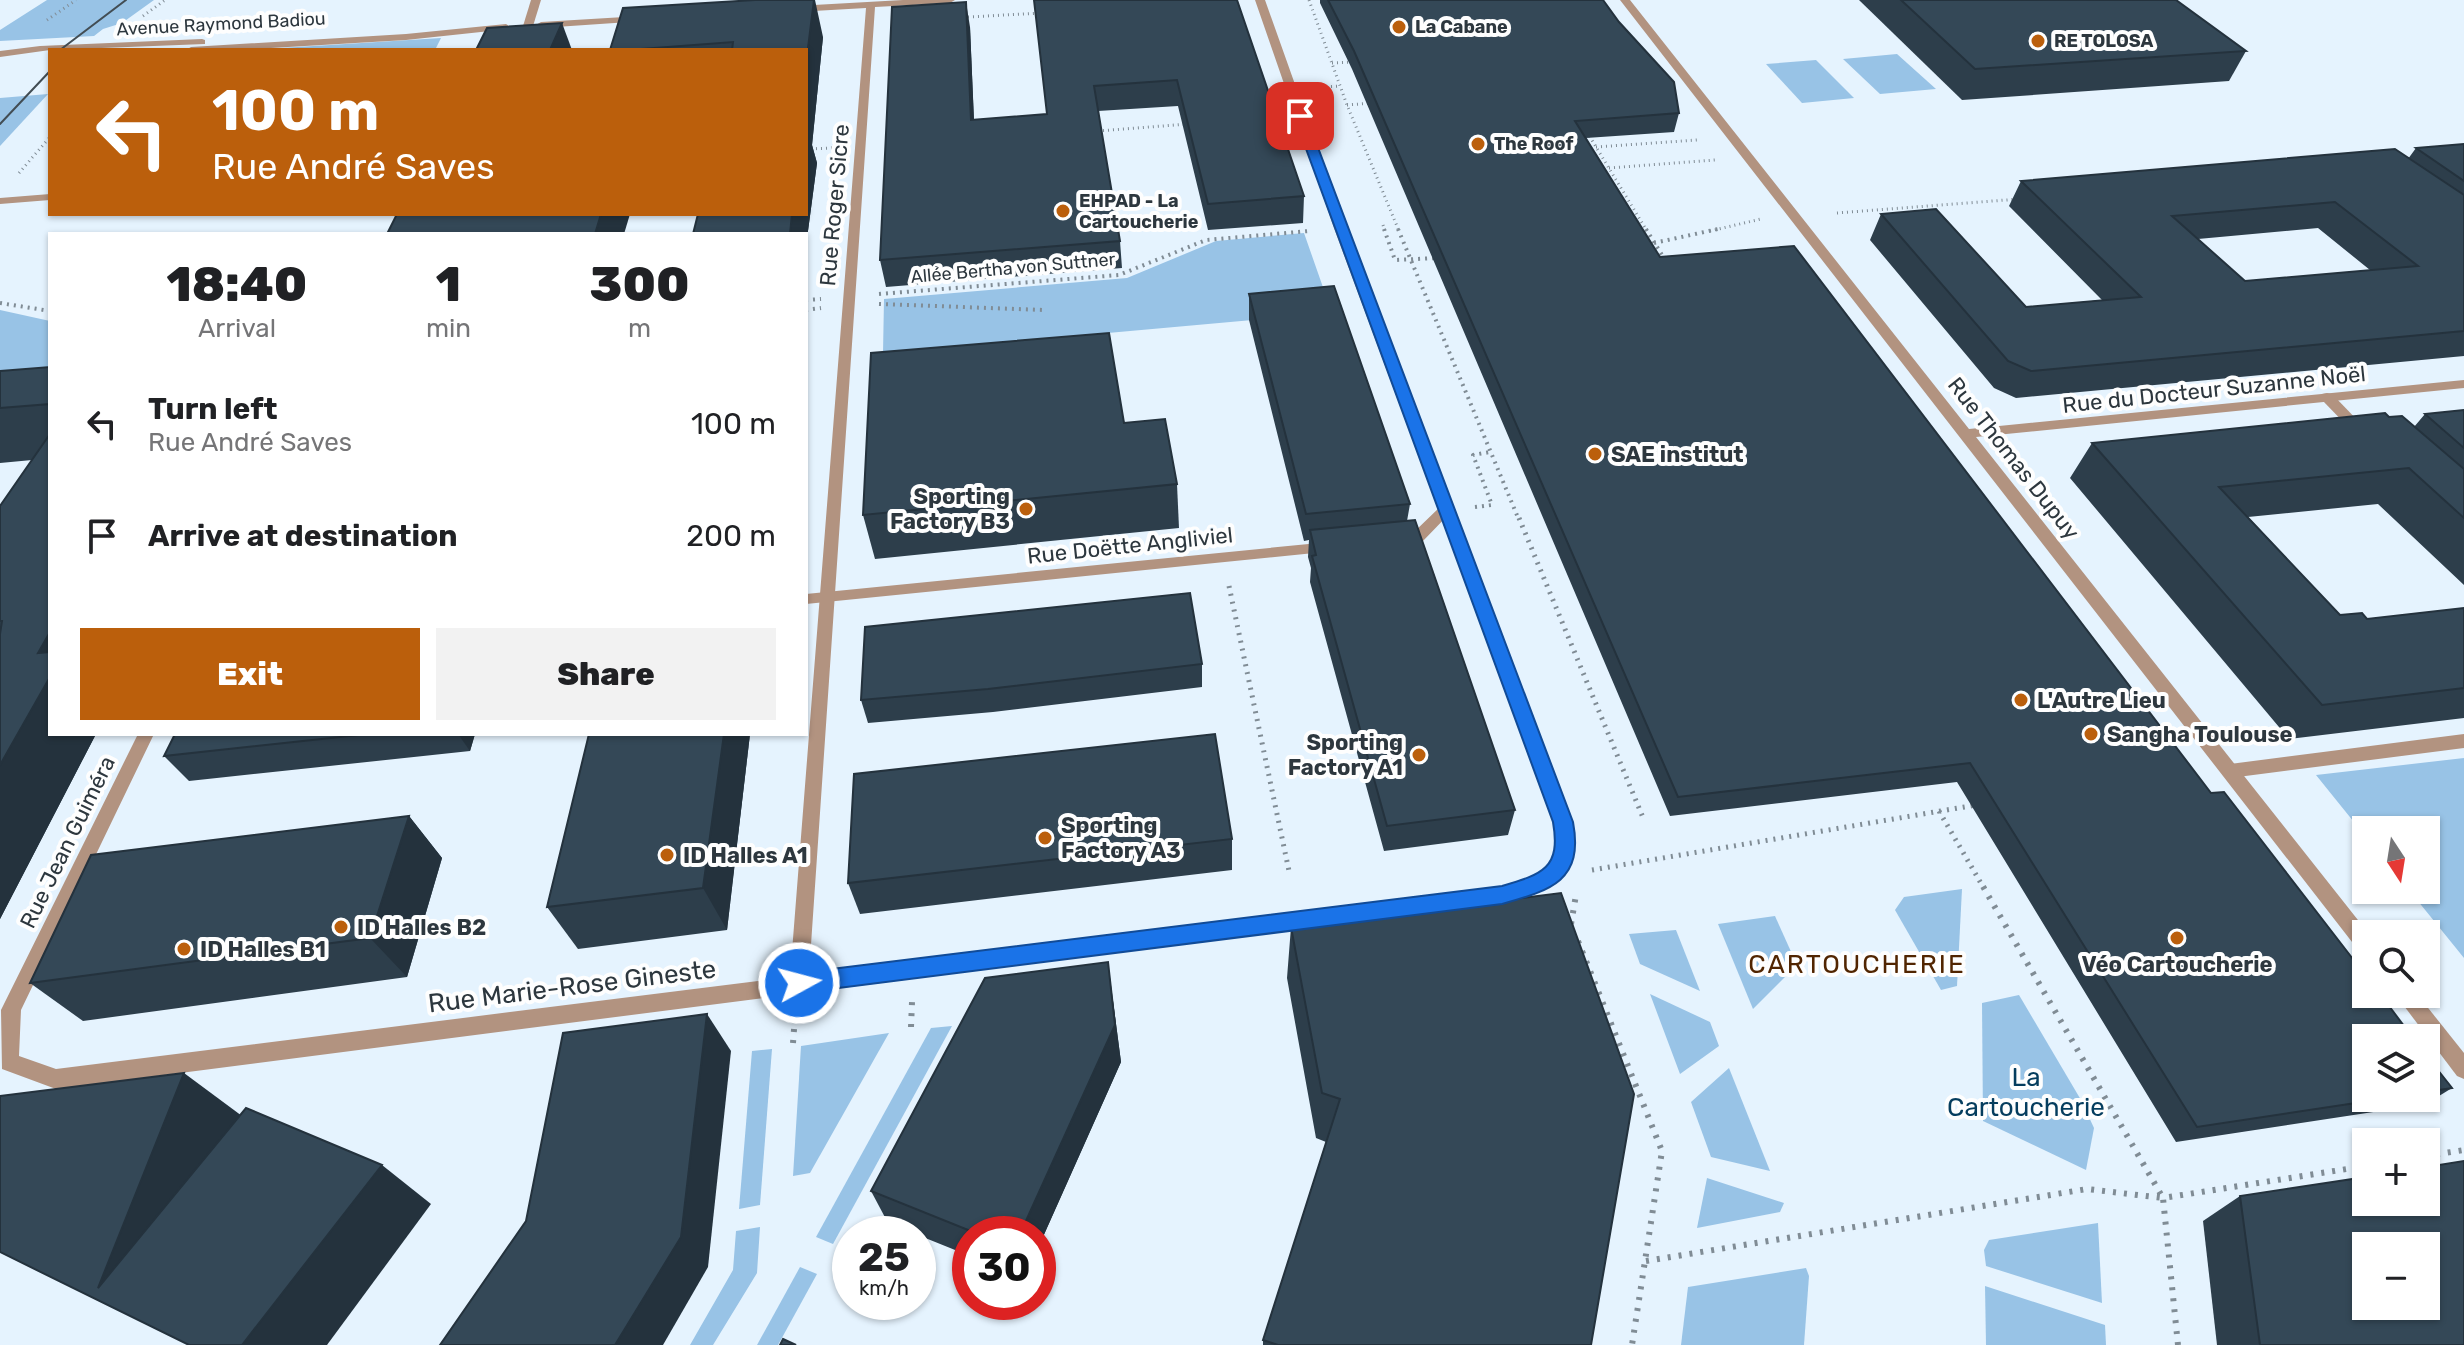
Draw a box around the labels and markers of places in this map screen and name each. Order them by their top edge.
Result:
place label: La Cabane [1415,16,1508,38]
marker: La Cabane [1390,18,1408,36]
place label: RE TOLOSA [2054,30,2153,52]
marker: RE TOLOSA [2029,32,2047,50]
pin [1266,82,1334,150]
place label: The Roof [1494,133,1574,155]
marker: The Roof [1469,135,1487,153]
place label: EHPAD - La Cartoucherie [1079,190,1199,233]
marker: EHPAD - La Cartoucherie [1054,202,1072,220]
place label: SAE institut [1611,441,1744,468]
marker: SAE institut [1586,445,1604,463]
place label: Sporting Factory B3 [890,483,1010,535]
marker: Sporting Factory B3 [1017,500,1035,518]
place label: L'Autre Lieu [2037,687,2166,714]
marker: L'Autre Lieu [2012,691,2030,709]
place label: Sangha Toulouse [2107,721,2293,748]
marker: Sangha Toulouse [2082,725,2100,743]
place label: Sporting Factory A1 [1288,729,1403,781]
marker: Sporting Factory A1 [1410,746,1428,764]
place label: Sporting Factory A3 [1061,812,1181,864]
marker: Sporting Factory A3 [1036,829,1054,847]
place label: ID Halles A1 [683,842,808,869]
marker: ID Halles A1 [658,846,676,864]
place label: ID Halles B2 [357,914,486,941]
marker: ID Halles B2 [332,918,350,936]
marker: Véo Cartoucherie [2168,929,2186,947]
place label: ID Halles B1 [200,936,326,963]
marker: ID Halles B1 [175,940,193,958]
place label: Véo Cartoucherie [2081,951,2273,978]

